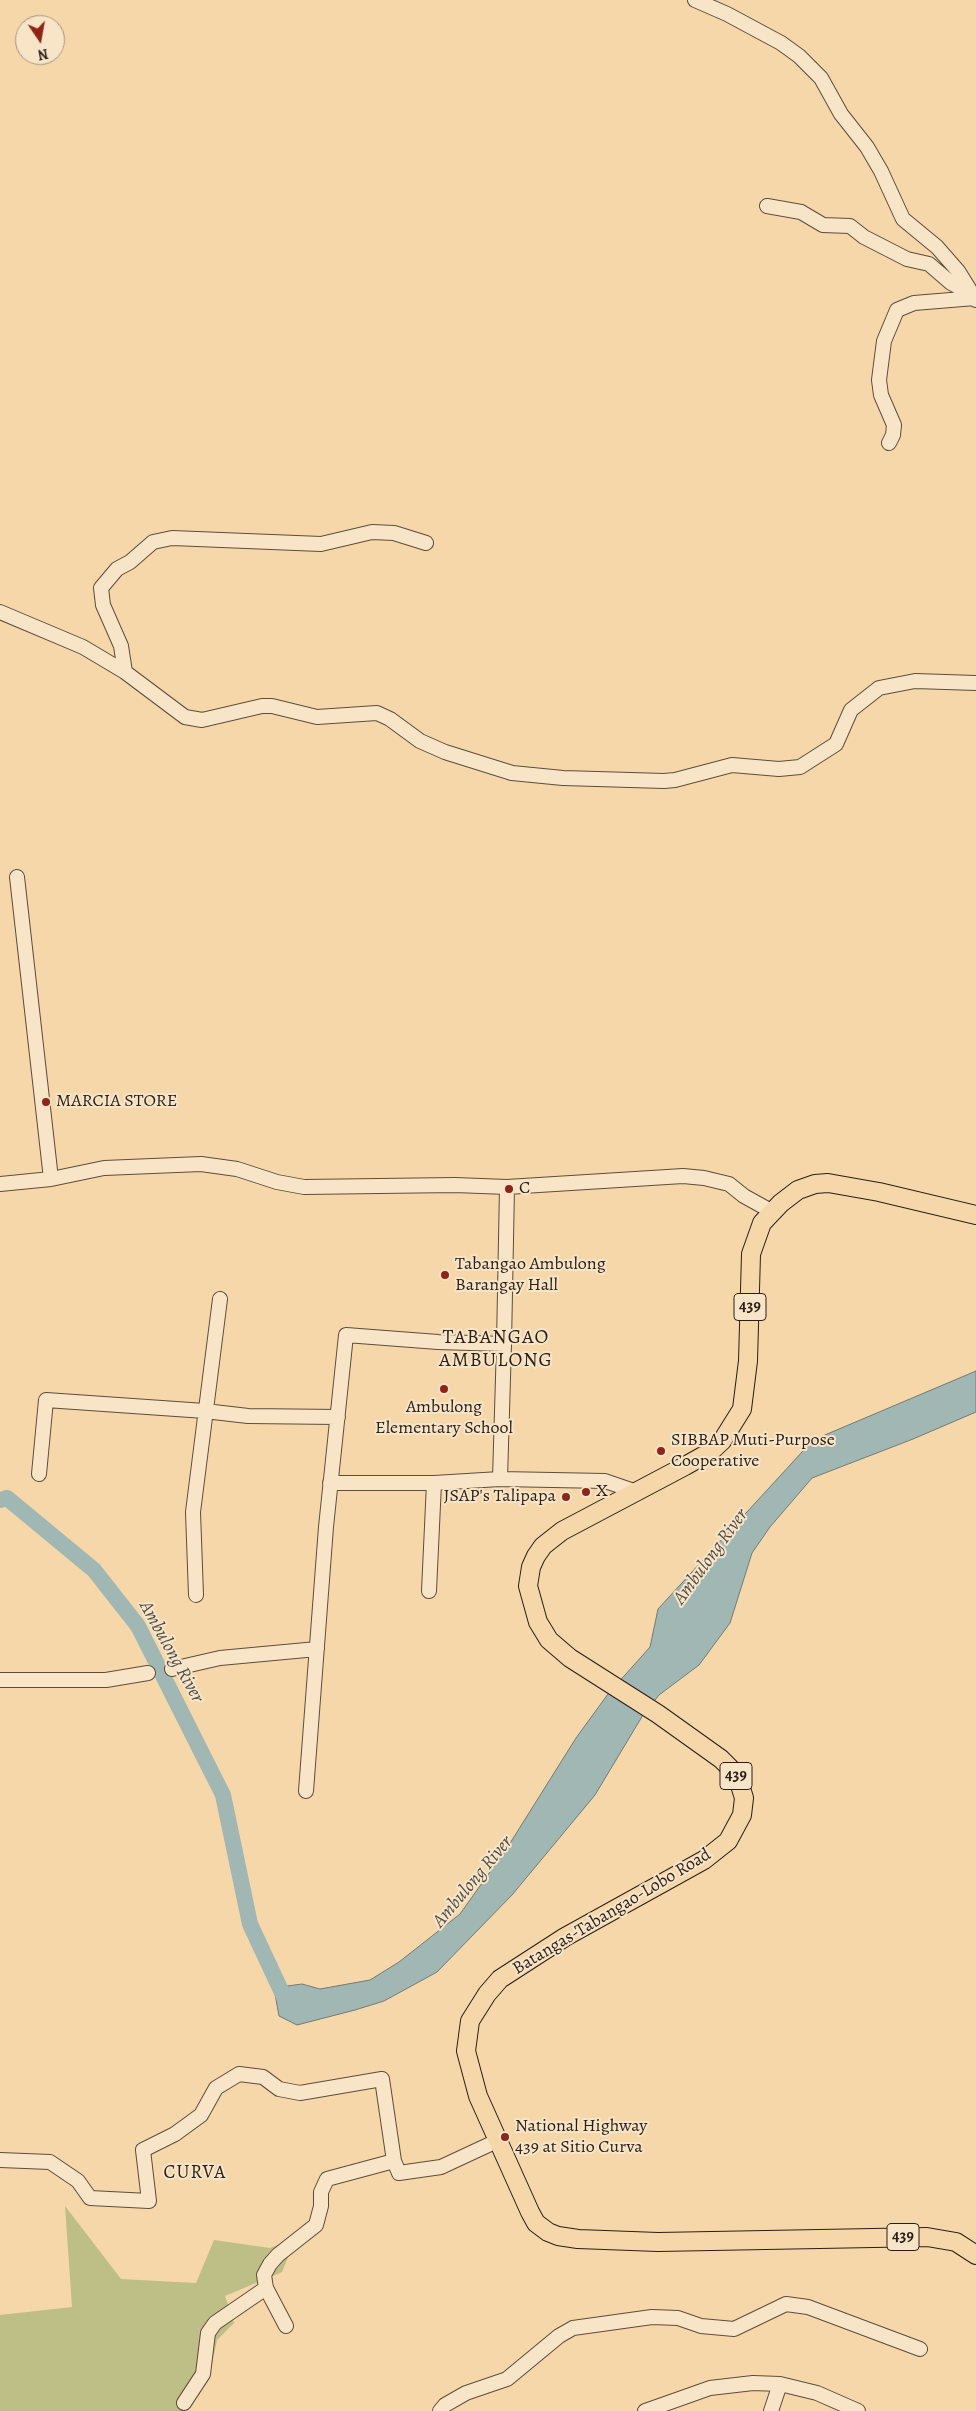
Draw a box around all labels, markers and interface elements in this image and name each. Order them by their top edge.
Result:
north arrow [15,15,65,65]
text: N [36,44,50,65]
place label: MARCIA STORE [56,1091,177,1113]
marker: MARCIA STORE [40,1096,52,1108]
place label: C [519,1178,530,1200]
marker: C [503,1183,515,1195]
place label: Tabangao Ambulong Barangay Hall [455,1254,606,1296]
marker: Tabangao Ambulong Barangay Hall [439,1269,451,1281]
road number: 439 [734,1294,766,1320]
district label: TABANGAO AMBULONG [438,1326,554,1373]
marker: Ambulong Elementary School [438,1383,450,1395]
place label: Ambulong Elementary School [375,1397,513,1440]
place label: SIBBAP Muti-Purpose Cooperative [671,1430,835,1472]
marker: SIBBAP Muti-Purpose Cooperative [655,1445,667,1457]
place label: X [596,1481,608,1503]
place label: JSAP's Talipapa [444,1486,556,1508]
marker: X [580,1486,592,1498]
marker: JSAP's Talipapa [560,1491,572,1503]
water label: Ambulong River [669,1505,753,1609]
water label: Ambulong River [134,1597,208,1707]
road number: 439 [720,1762,752,1790]
water label: Ambulong River [428,1832,518,1932]
street label: Batangas-Tabangao-Lobo Road [509,1844,715,1980]
place label: National Highway 439 at Sitio Curva [515,2116,647,2158]
marker: National Highway 439 at Sitio Curva [499,2131,511,2143]
district label: CURVA [163,2162,227,2184]
road number: 439 [887,2224,919,2250]

